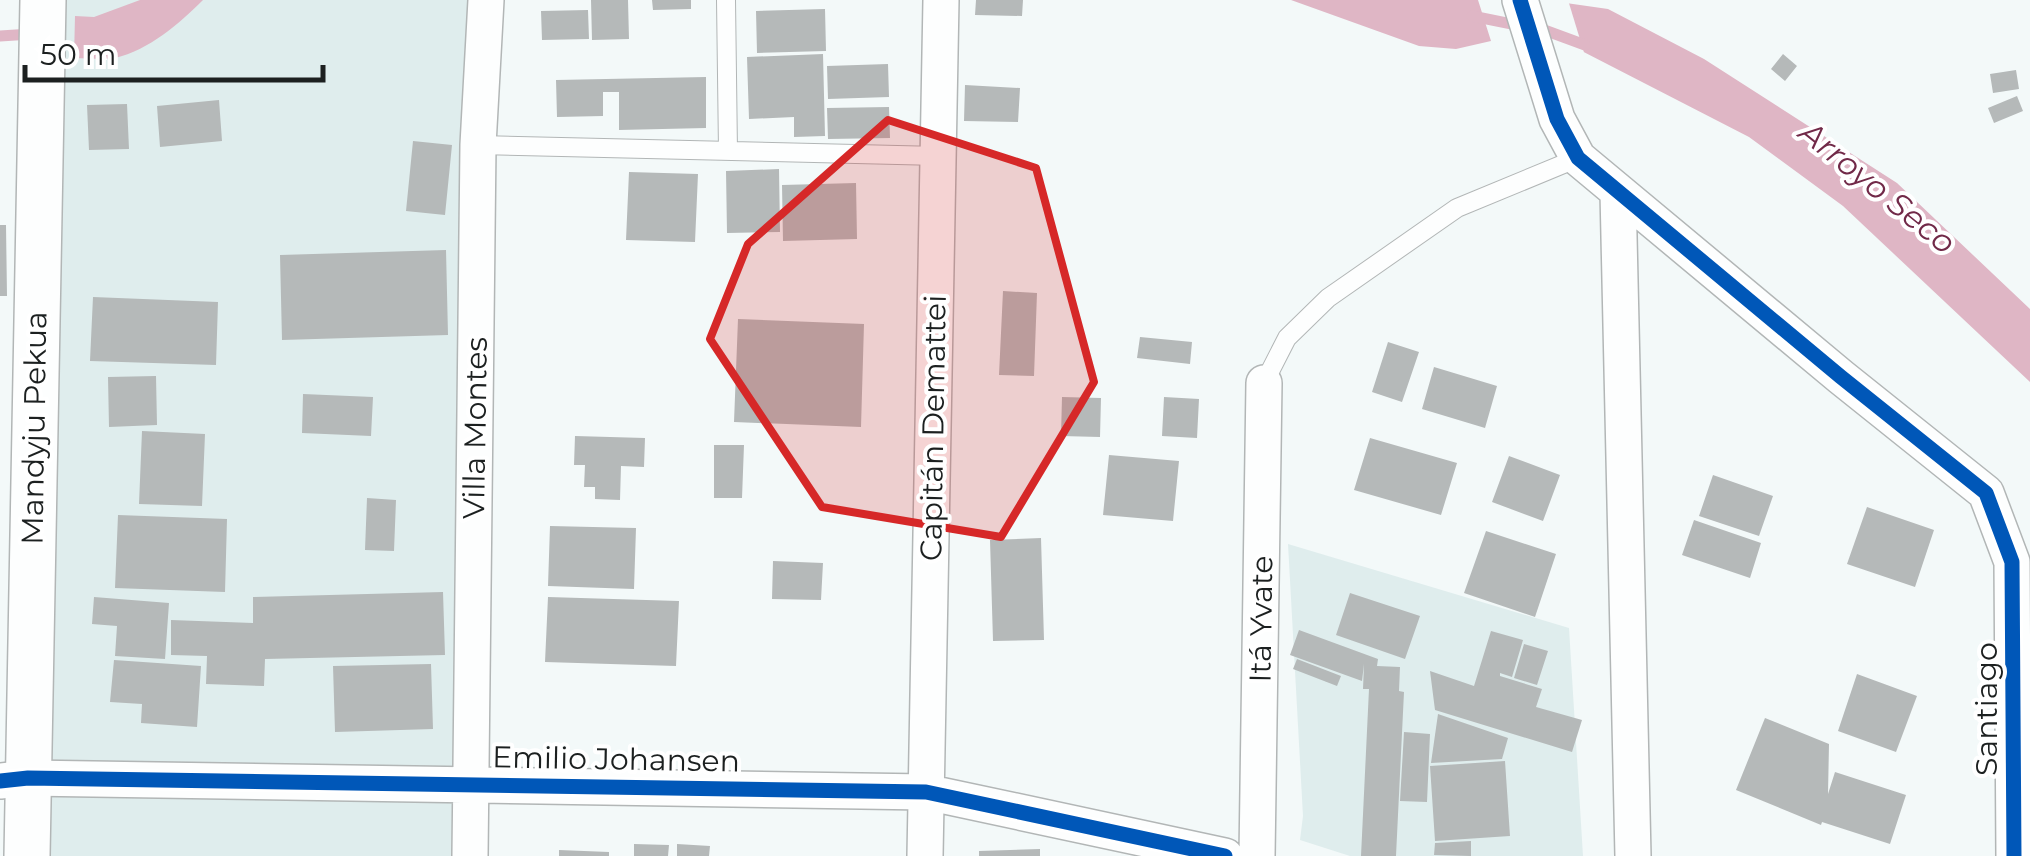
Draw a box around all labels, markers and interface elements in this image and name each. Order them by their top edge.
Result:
scale bar [25,20,322,82]
text: 50 m [40,36,117,73]
water label: Arroyo Seco [1790,111,1964,262]
street label: Capitán Demattei [912,295,954,561]
street label: Mandyju Pekua [13,311,55,545]
street label: Villa Montes [455,337,495,519]
street label: Itá Yvate [1241,555,1281,683]
street label: Santiago [1968,642,2005,776]
street label: Emilio Johansen [492,738,740,780]

